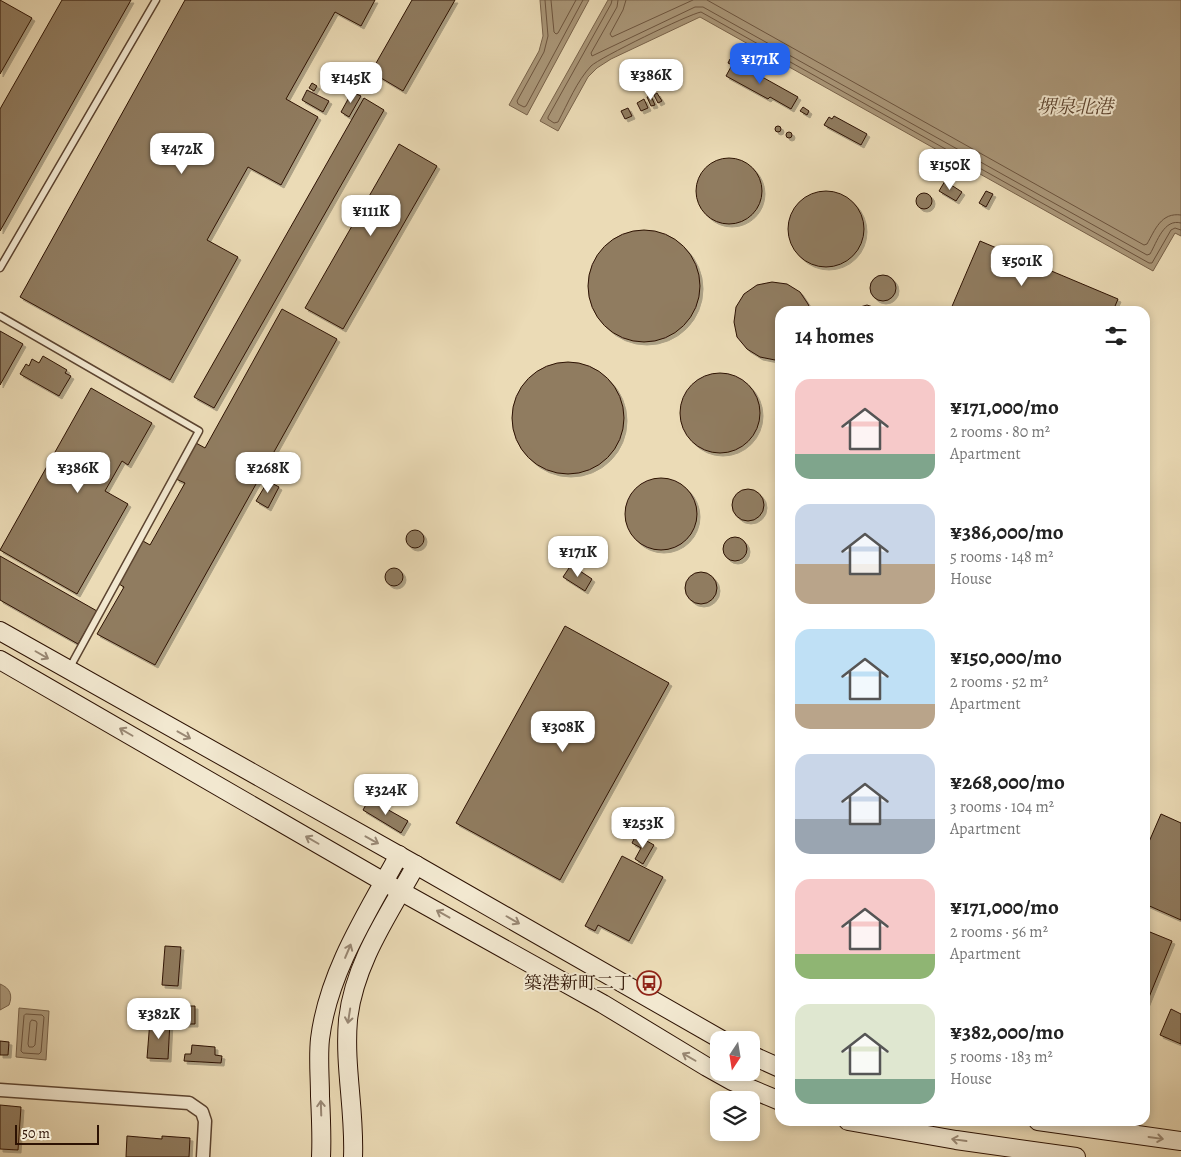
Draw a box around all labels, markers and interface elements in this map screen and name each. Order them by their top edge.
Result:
pin: ¥171K [725,42,795,85]
text: ¥171K [741,48,779,70]
pin: ¥386K [616,58,686,101]
pin: ¥145K [316,62,386,104]
text: ¥386K [630,64,672,86]
text: ¥145K [331,67,371,89]
water label: 堺泉北港 [1037,94,1116,120]
pin: ¥472K [147,132,217,175]
text: ¥472K [161,138,203,160]
pin: ¥150K [915,148,985,191]
text: ¥150K [930,154,970,176]
pin: ¥111K [336,194,406,237]
text: ¥111K [353,200,389,222]
pin: ¥501K [987,244,1057,287]
text: ¥501K [1002,250,1042,272]
text: 14 homes [795,322,874,350]
icon: filters [1102,322,1130,350]
text: ¥171,000/mo [950,393,1059,421]
icon: home [835,399,895,459]
text: 2 rooms · 80 m² [950,421,1050,443]
text: Apartment [950,443,1021,465]
pin: ¥386K [43,452,113,494]
pin: ¥268K [233,452,303,494]
text: ¥386K [57,457,99,479]
text: ¥268K [247,457,289,479]
text: ¥386,000/mo [950,518,1064,546]
icon: home [835,524,895,584]
pin: ¥171K [543,536,613,578]
text: ¥171K [559,541,597,563]
text: 5 rooms · 148 m² [950,546,1053,568]
text: House [950,568,992,590]
text: ¥150,000/mo [950,643,1062,671]
icon: home [835,649,895,709]
one-way arrow [35,651,49,661]
text: 2 rooms · 52 m² [950,671,1048,693]
text: Apartment [950,693,1021,715]
pin: ¥308K [528,710,598,753]
text: ¥308K [542,716,584,738]
one-way arrow [119,727,133,737]
one-way arrow [176,731,191,740]
text: ¥268,000/mo [950,768,1065,796]
pin: ¥324K [351,774,421,816]
icon: home [835,774,895,834]
text: ¥324K [365,779,407,801]
text: 3 rooms · 104 m² [950,796,1054,818]
pin: ¥253K [608,806,678,849]
text: ¥253K [622,812,664,834]
text: Apartment [950,818,1021,840]
one-way arrow [305,834,319,844]
one-way arrow [364,835,379,845]
text: ¥171,000/mo [950,893,1059,921]
icon: home [835,899,895,959]
one-way arrow [435,909,450,919]
one-way arrow [506,915,521,925]
text: 2 rooms · 56 m² [950,921,1048,943]
text: Apartment [950,943,1021,965]
one-way arrow [344,944,354,959]
bus stop icon: 築港新町二丁 [636,970,662,996]
place label: 築港新町二丁 [524,971,632,995]
pin: ¥382K [124,998,194,1040]
text: ¥382K [138,1003,180,1025]
one-way arrow [344,1008,354,1024]
text: ¥382,000/mo [950,1018,1064,1046]
icon: home [835,1024,895,1084]
north arrow [710,1031,760,1081]
map controls [710,1031,760,1141]
text: 5 rooms · 183 m² [950,1046,1053,1068]
one-way arrow [682,1052,697,1062]
text: House [950,1068,992,1090]
button: layers [710,1091,760,1141]
one-way arrow [316,1101,325,1117]
scale bar [15,1122,99,1145]
text: 50 m [22,1124,50,1143]
one-way arrow [1148,1133,1164,1143]
one-way arrow [951,1135,967,1145]

